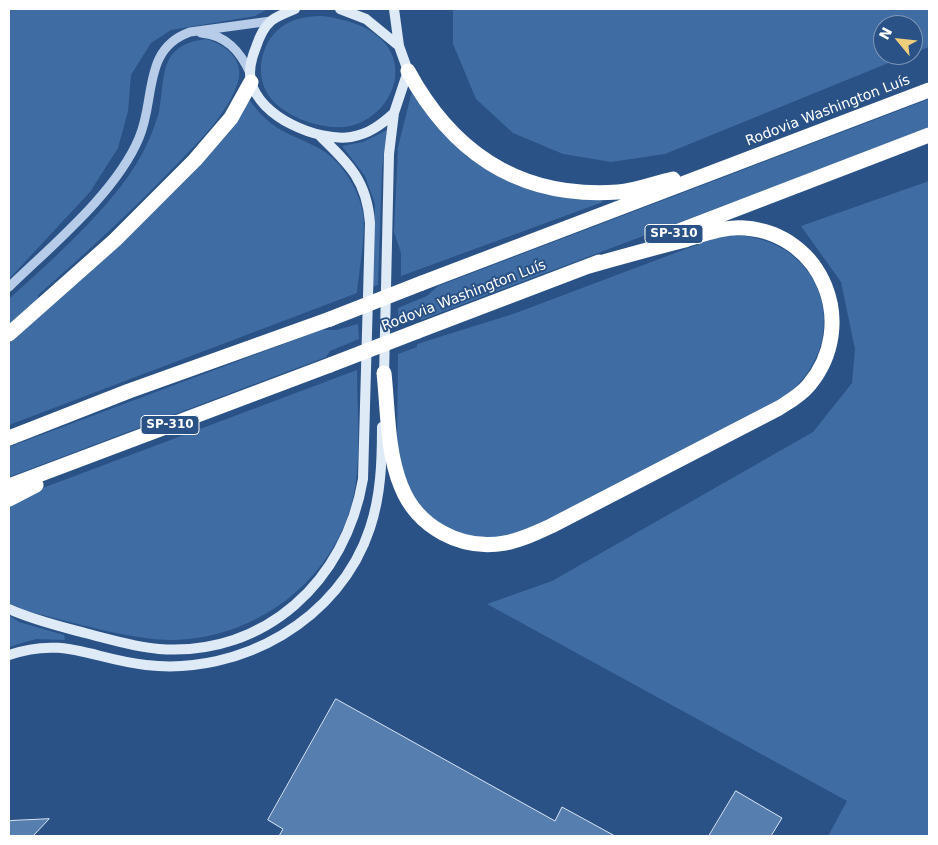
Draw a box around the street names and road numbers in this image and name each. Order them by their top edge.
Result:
street label: Rodovia Washington Luís [743,72,913,150]
road number: SP-310 [645,224,703,243]
street label: Rodovia Washington Luís [379,257,549,335]
road number: SP-310 [141,416,199,434]

